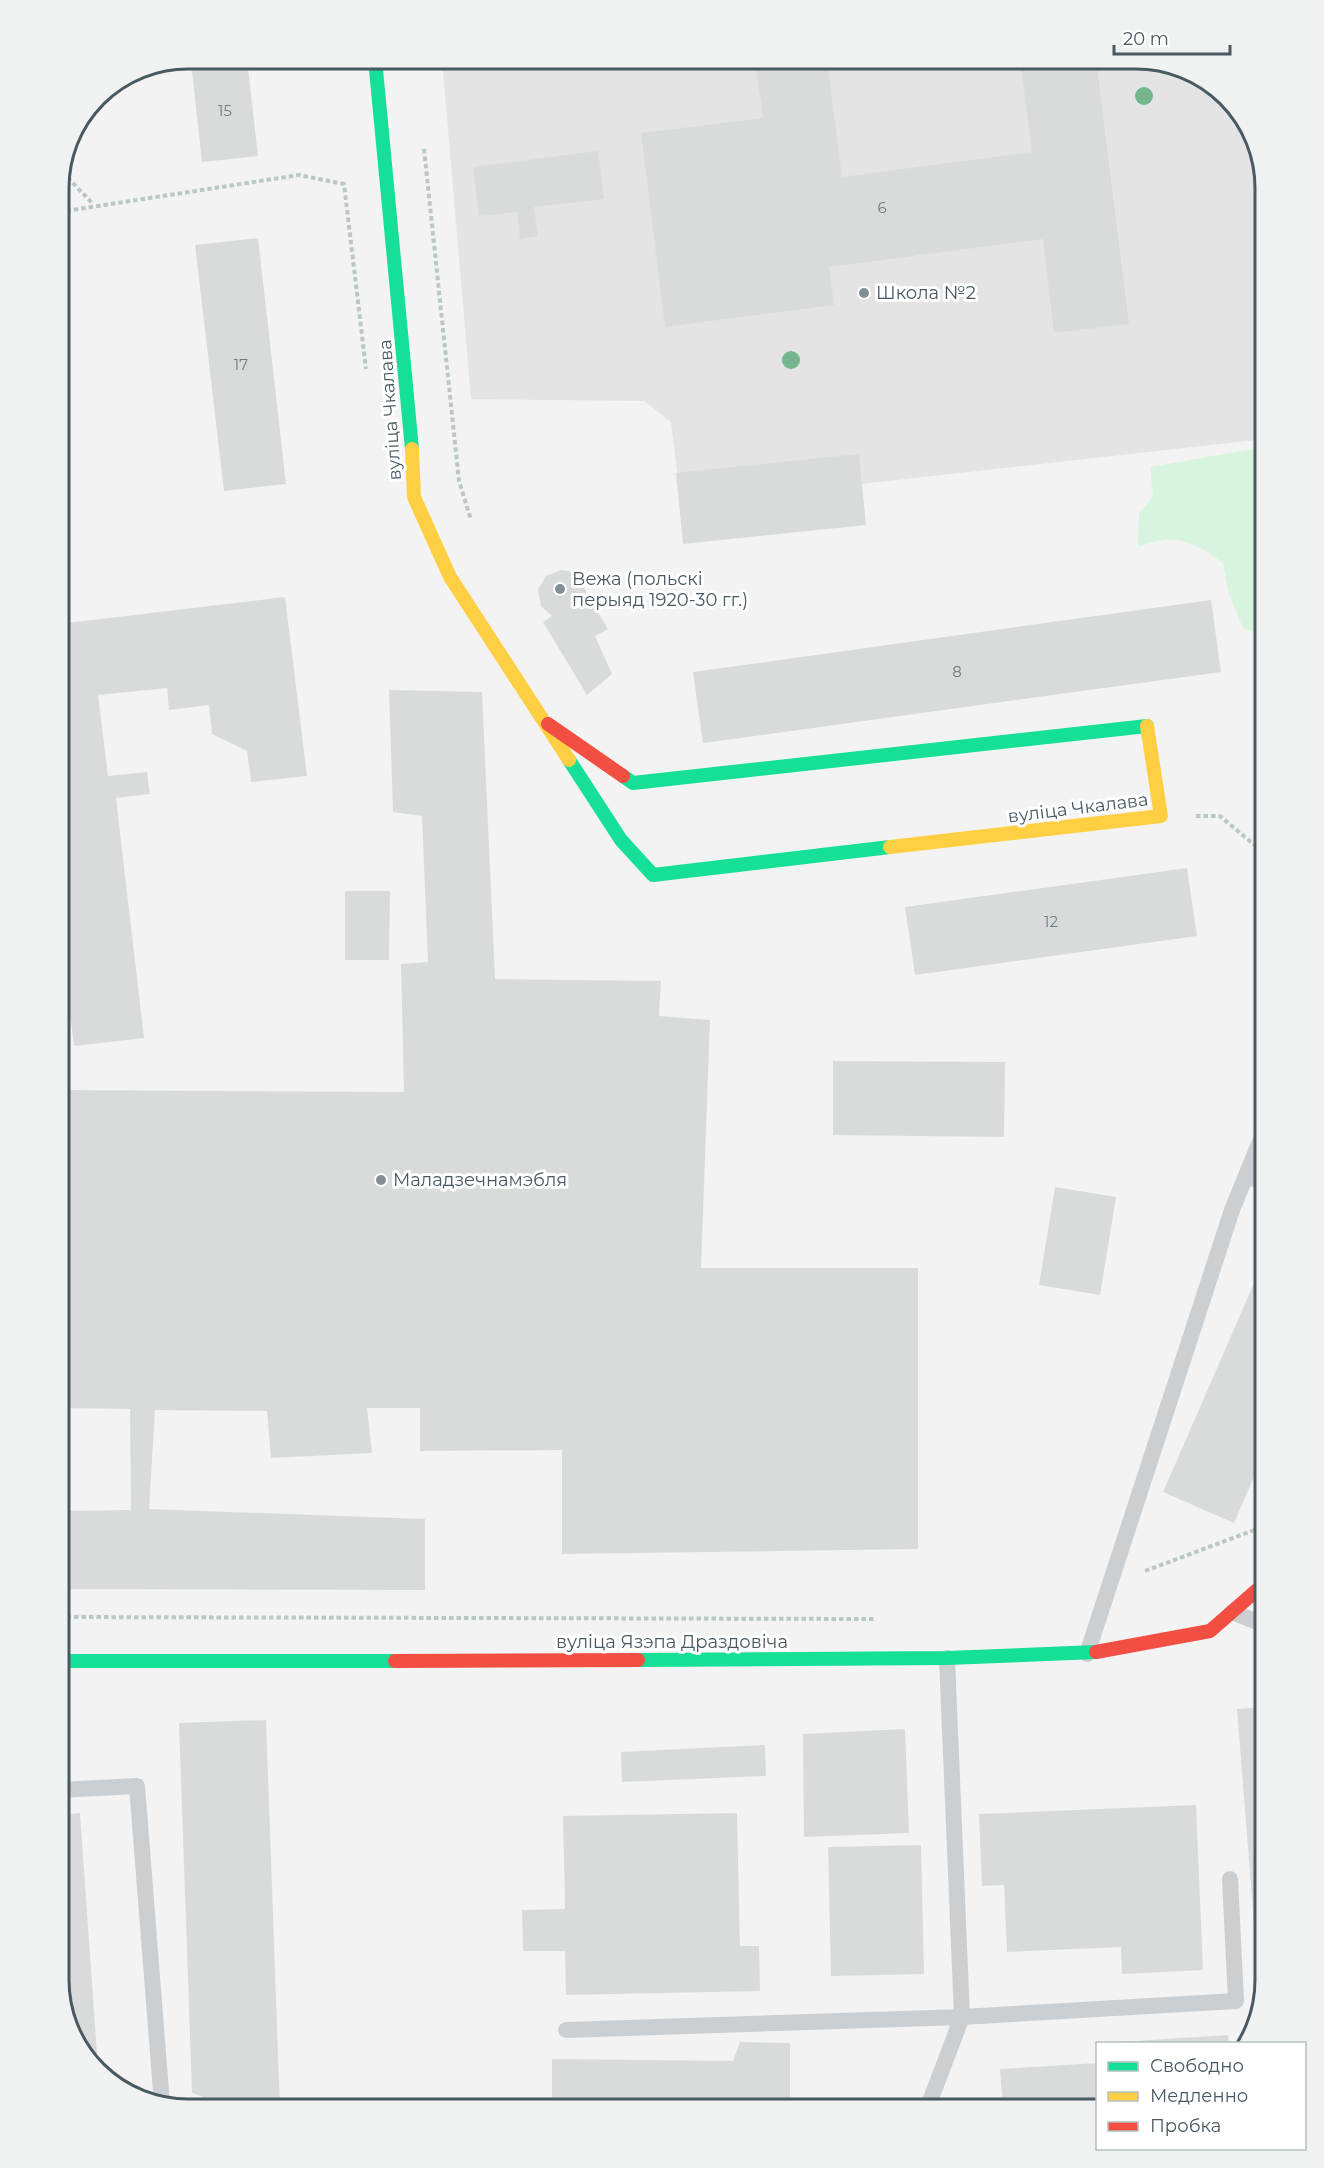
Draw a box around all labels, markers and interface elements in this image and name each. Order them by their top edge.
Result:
scale bar [1114,18,1230,56]
text: 20 m [1123,28,1169,50]
house number: 15 [218,101,232,120]
house number: 6 [877,198,887,217]
place label: Школа №2 [876,282,976,304]
marker: Школа №2 [857,286,871,300]
street label: вуліца Чкалава [374,339,406,481]
house number: 17 [234,355,248,374]
place label: Вежа (польскі перыяд 1920-30 гг.) [572,568,748,611]
marker: Вежа (польскі перыяд 1920-30 гг.) [553,582,567,596]
house number: 8 [952,662,962,681]
street label: вуліца Чкалава [1007,788,1149,828]
house number: 12 [1044,912,1058,931]
place label: Маладзечнамэбля [393,1169,567,1191]
marker: Маладзечнамэбля [374,1173,388,1187]
street label: вуліца Язэпа Драздовіча [556,1631,788,1653]
legend [1096,2042,1306,2150]
text: Свободно [1150,2055,1244,2077]
text: Медленно [1150,2085,1248,2107]
text: Пробка [1150,2115,1221,2137]

